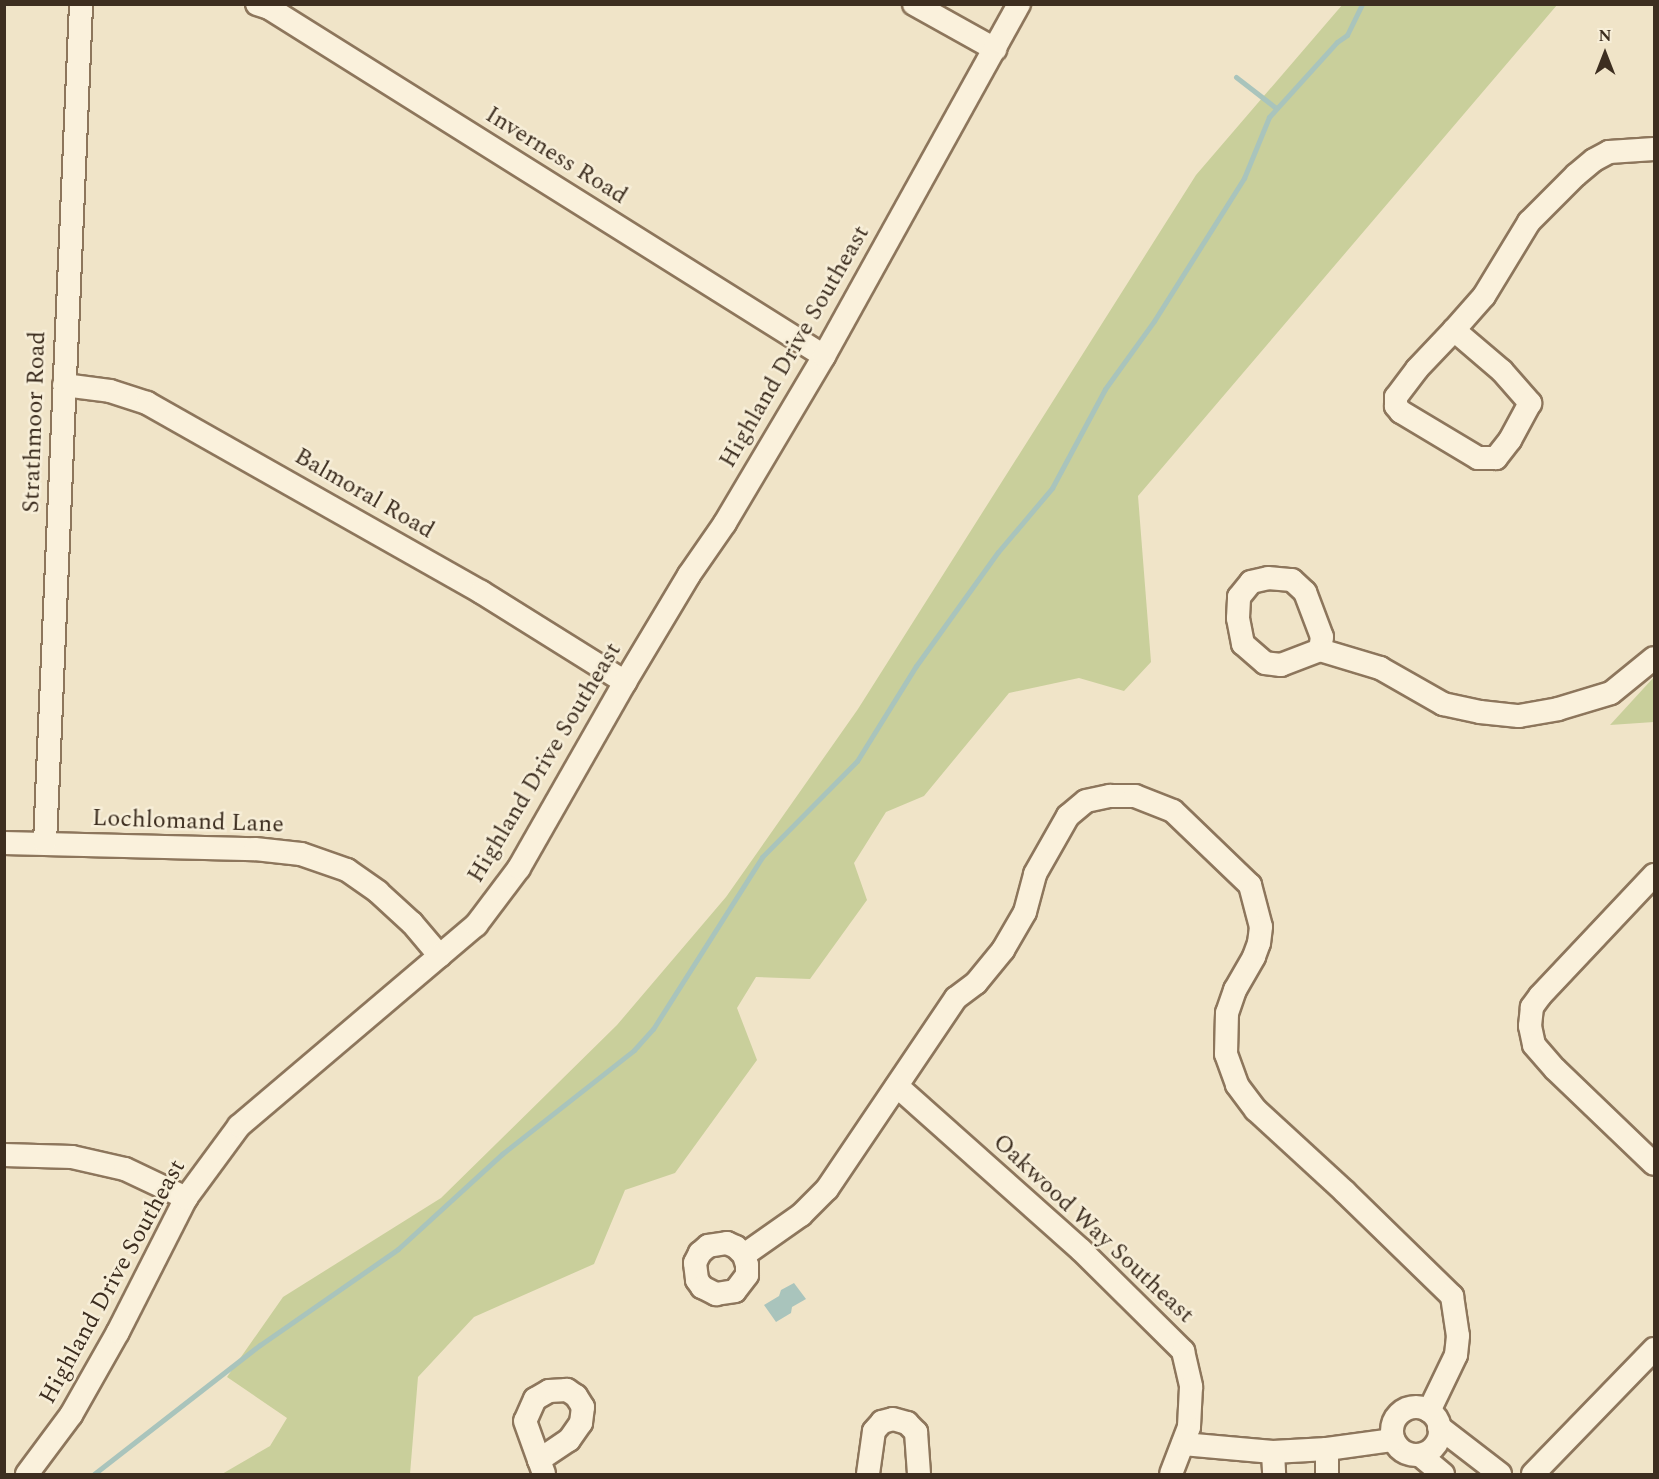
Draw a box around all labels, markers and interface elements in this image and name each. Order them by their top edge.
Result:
north arrow [1575,24,1635,84]
text: N [1598,24,1612,48]
street label: Inverness Road [480,101,632,211]
street label: Highland Drive Southeast [714,221,876,473]
street label: Strathmoor Road [17,331,53,513]
street label: Balmoral Road [289,442,439,546]
street label: Highland Drive Southeast [462,638,628,888]
street label: Lochlomand Lane [92,804,284,840]
street label: Oakwood Way Southeast [986,1128,1200,1330]
street label: Highland Drive Southeast [34,1155,192,1409]

